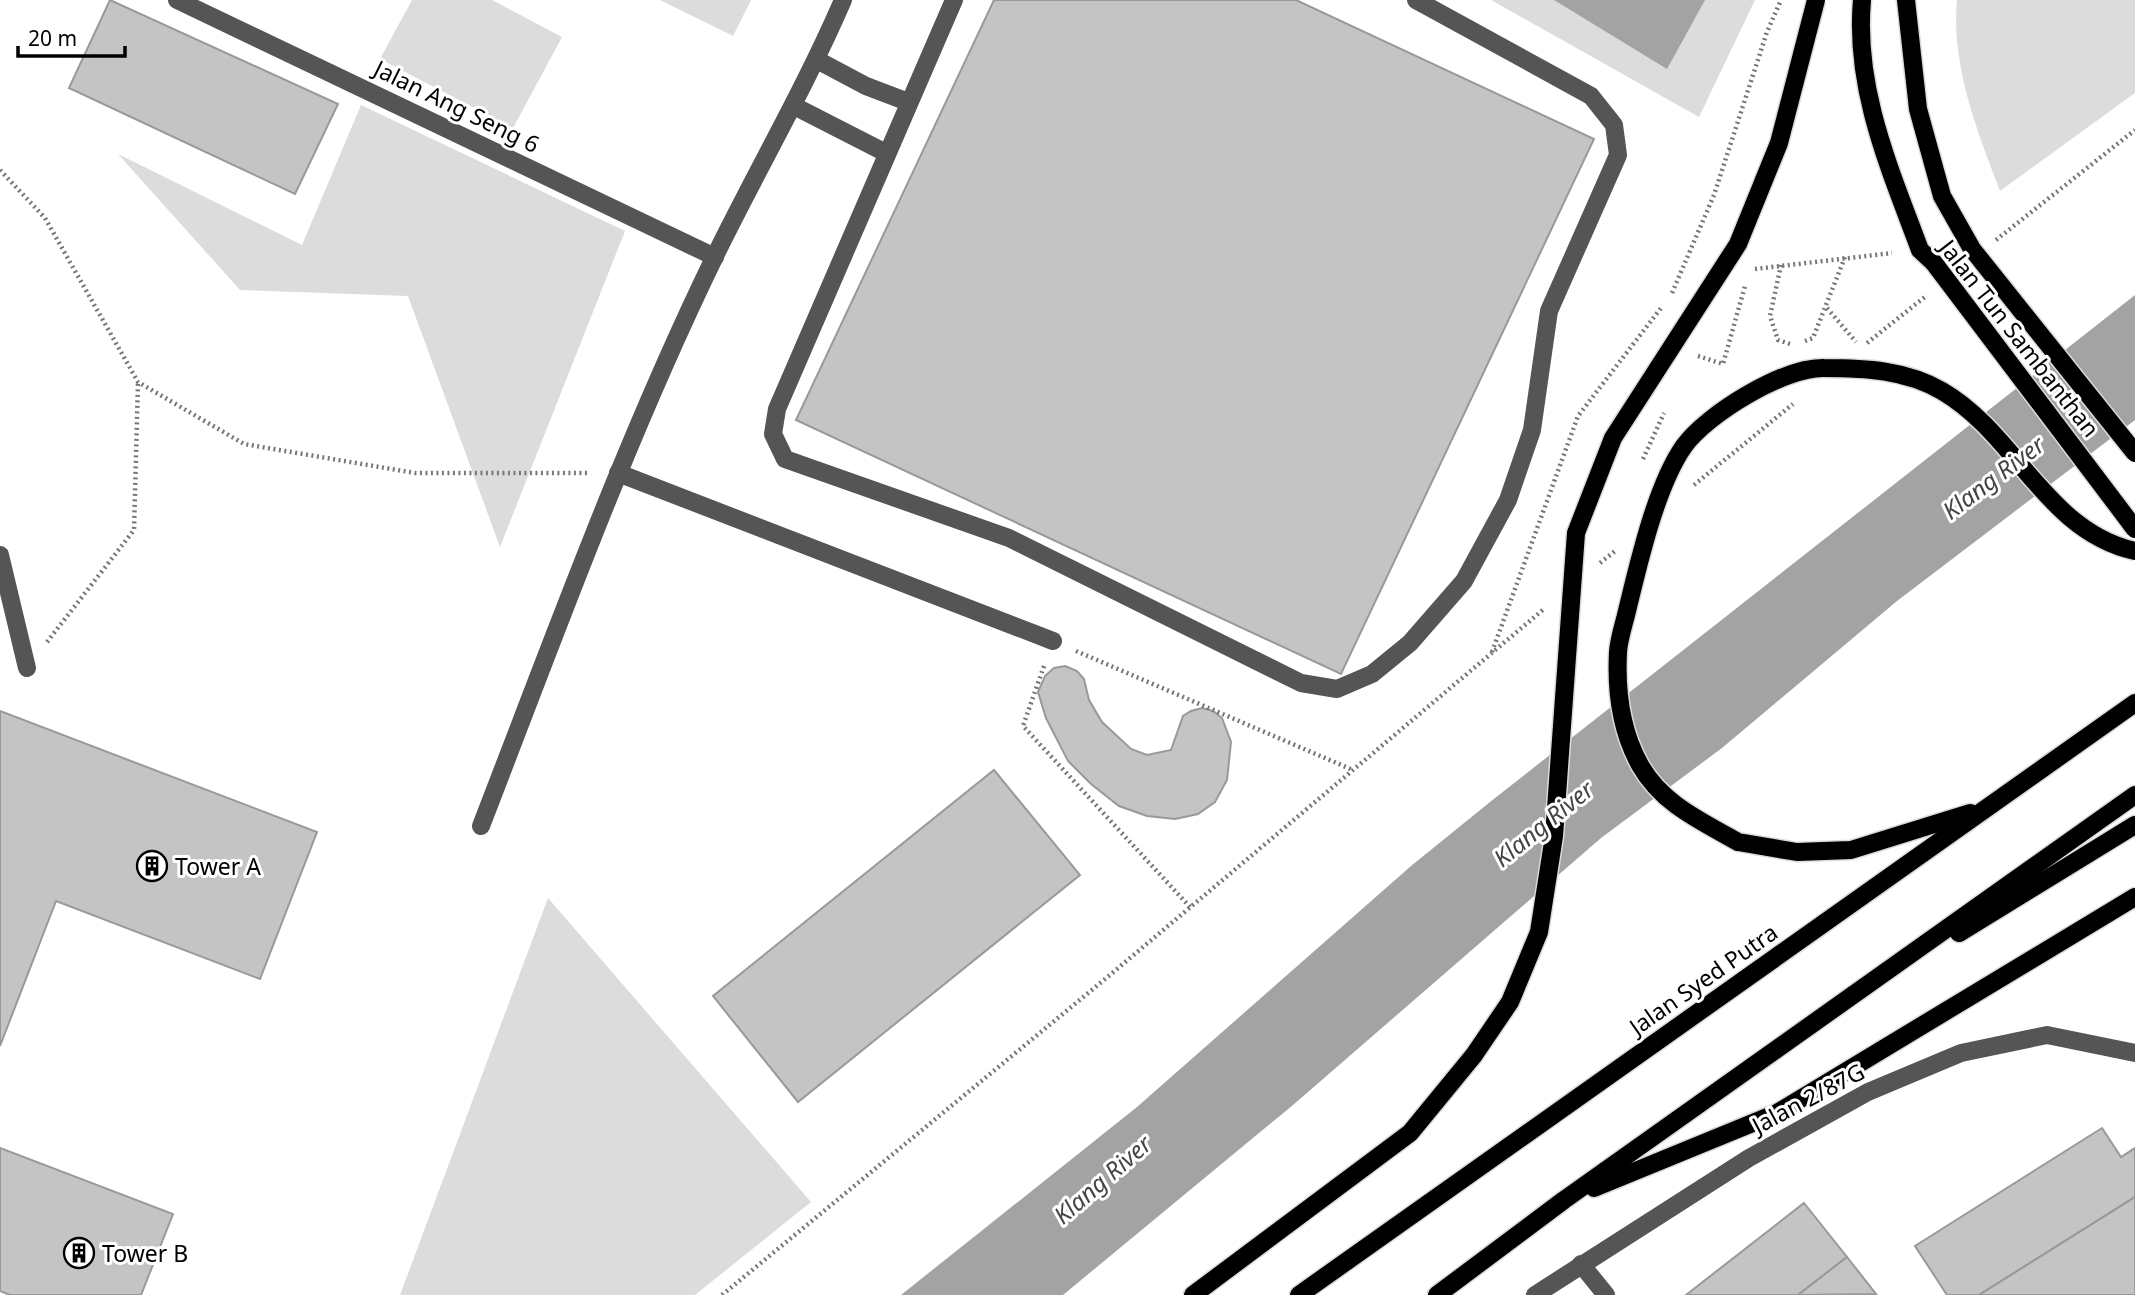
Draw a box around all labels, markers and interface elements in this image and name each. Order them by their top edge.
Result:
scale bar [18,14,124,58]
text: 20 m [28,24,77,52]
street label: Jalan Ang Seng 6 [367,51,545,160]
street label: Jalan Tun Sambanthan [1932,231,2107,443]
water label: Klang River [1935,427,2052,526]
water label: Klang River [1486,772,1601,874]
building icon: Tower A [135,849,169,883]
place label: Tower A [175,850,261,882]
street label: Jalan Syed Putra [1621,916,1783,1043]
street label: Jalan 2/87G [1744,1055,1870,1142]
water label: Klang River [1046,1126,1159,1231]
building icon: Tower B [62,1236,96,1270]
place label: Tower B [102,1237,188,1269]

